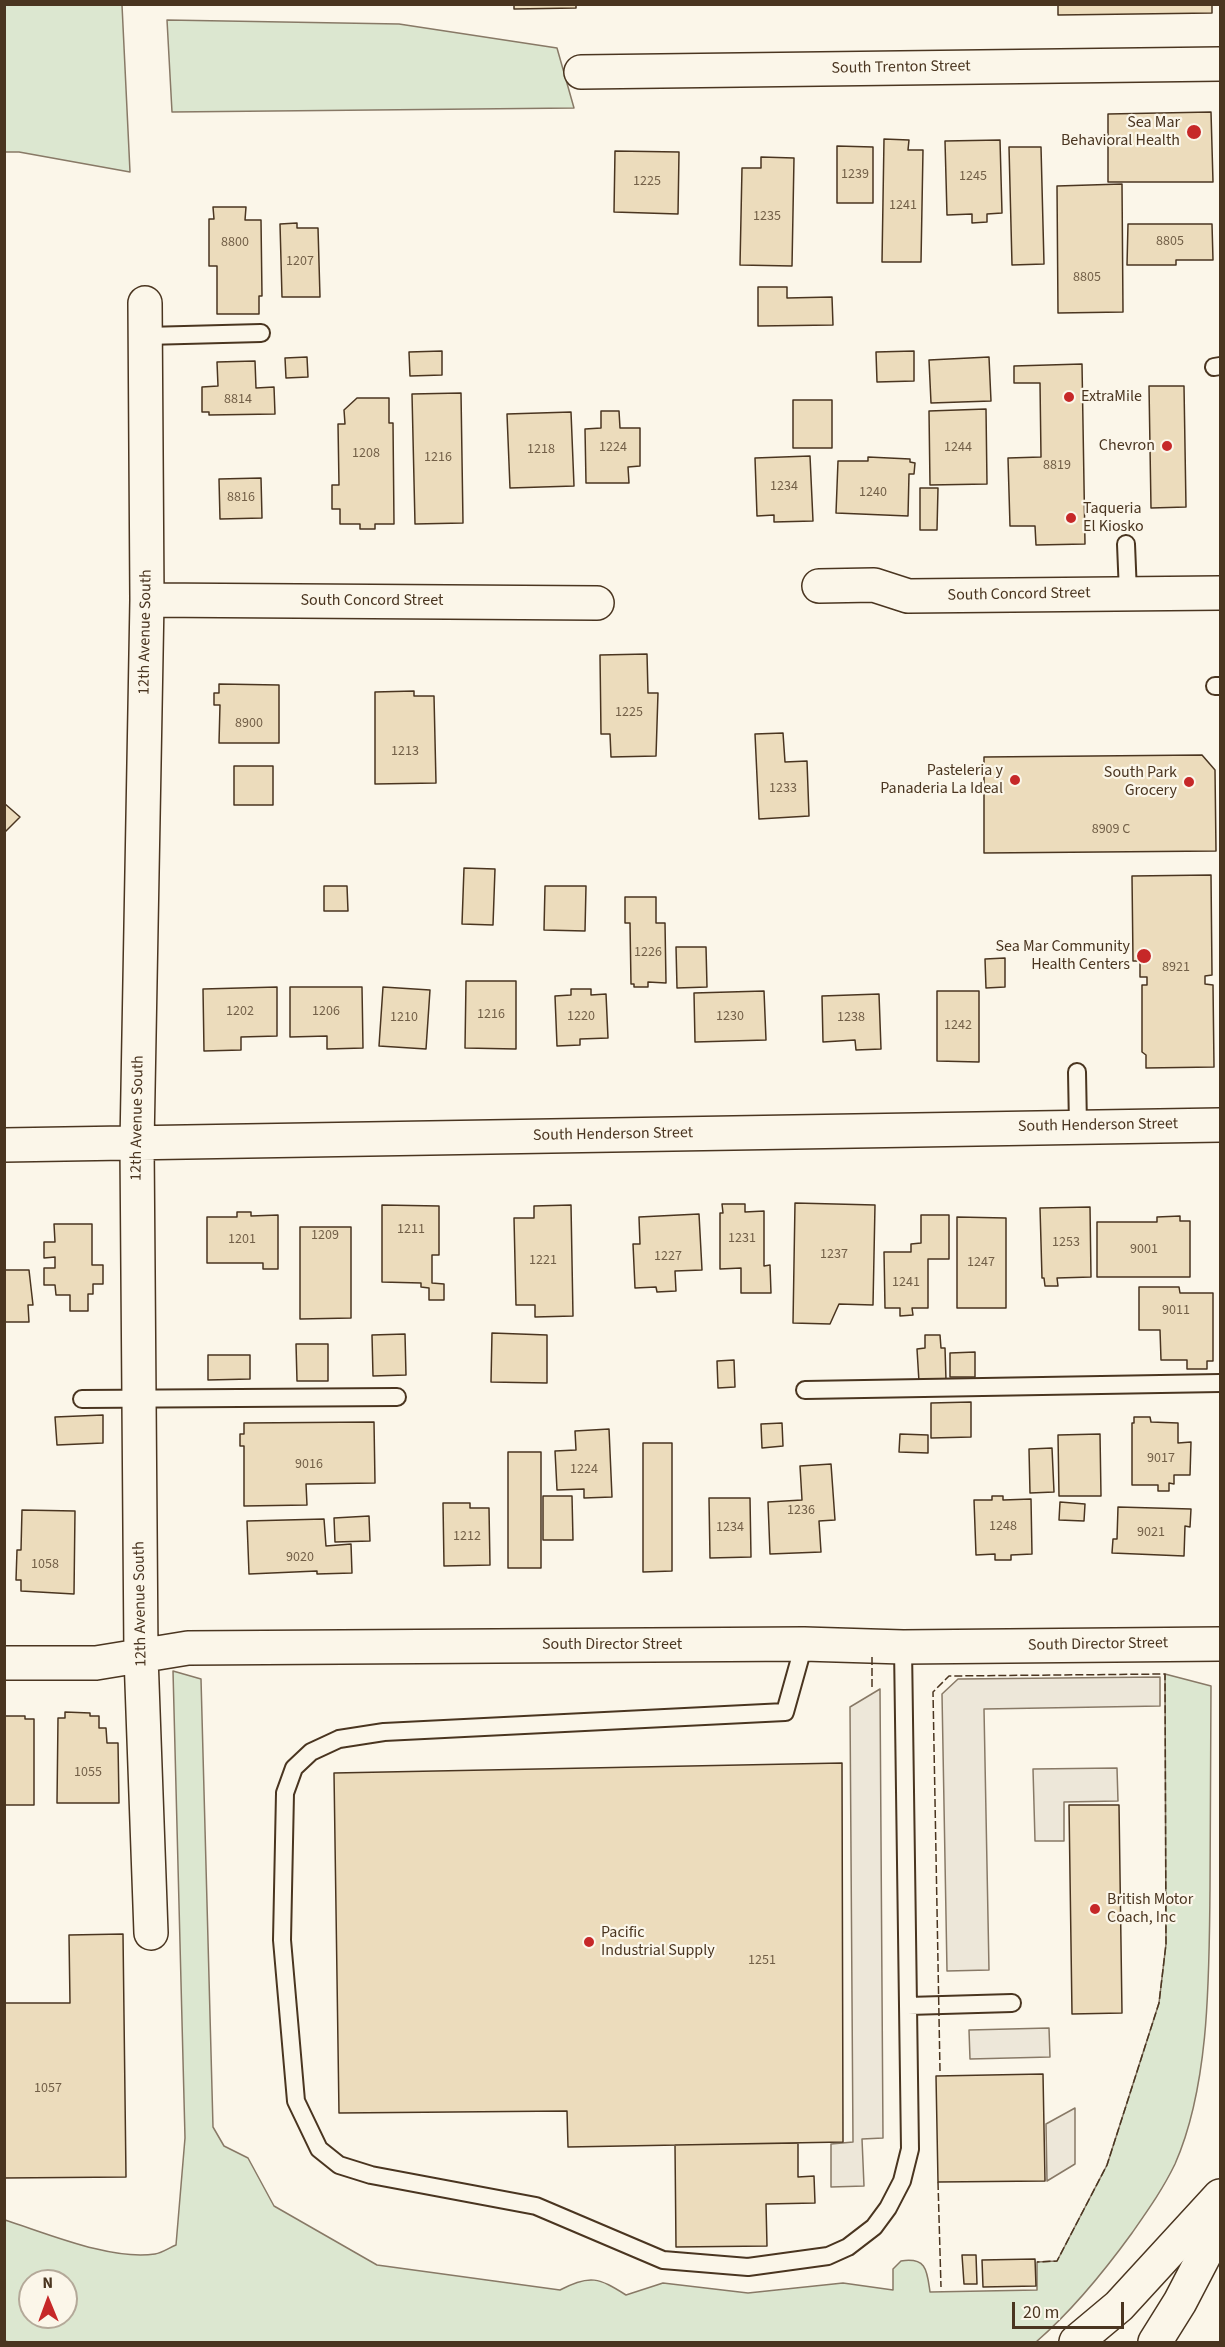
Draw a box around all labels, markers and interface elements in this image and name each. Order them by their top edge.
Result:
street label: South Trenton Street [831,57,971,79]
place label: Sea Mar Behavioral Health [1061,113,1180,151]
marker: Sea Mar Behavioral Health [1185,123,1203,141]
house number: 1239 [841,167,869,183]
house number: 1245 [959,169,987,185]
house number: 1225 [633,174,661,190]
house number: 1241 [889,198,917,214]
house number: 1235 [753,209,781,225]
house number: 8805 [1156,234,1184,250]
house number: 8800 [221,235,249,251]
house number: 1207 [286,254,314,270]
house number: 8805 [1073,270,1101,286]
place label: ExtraMile [1081,387,1142,407]
marker: ExtraMile [1062,390,1076,404]
house number: 8814 [224,392,252,408]
place label: Chevron [1099,436,1155,456]
marker: Chevron [1160,439,1174,453]
house number: 1224 [599,440,627,456]
house number: 1244 [944,440,972,456]
house number: 1218 [527,442,555,458]
house number: 1208 [352,446,380,462]
house number: 1216 [424,450,452,466]
house number: 8819 [1043,458,1071,474]
house number: 1234 [770,479,798,495]
house number: 1240 [859,485,887,501]
house number: 8816 [227,490,255,506]
place label: Taqueria El Kiosko [1083,499,1144,537]
marker: Taqueria El Kiosko [1064,511,1078,525]
street label: 12th Avenue South [135,569,157,695]
street label: South Concord Street [947,584,1091,606]
street label: South Concord Street [301,591,443,611]
house number: 1225 [615,705,643,721]
house number: 8900 [235,716,263,732]
house number: 1213 [391,744,419,760]
place label: Pasteleria y Panaderia La Ideal [880,761,1003,799]
place label: South Park Grocery [1104,763,1177,801]
marker: Pasteleria y Panaderia La Ideal [1008,773,1022,787]
marker: South Park Grocery [1182,775,1196,789]
house number: 1233 [769,781,797,797]
house number: 8909 C [1092,822,1130,838]
place label: Sea Mar Community Health Centers [995,937,1130,975]
house number: 1226 [634,945,662,961]
marker: Sea Mar Community Health Centers [1135,947,1153,965]
house number: 8921 [1162,960,1190,976]
house number: 1202 [226,1004,254,1020]
house number: 1206 [312,1004,340,1020]
house number: 1216 [477,1007,505,1023]
house number: 1220 [567,1009,595,1025]
house number: 1230 [716,1009,744,1025]
house number: 1210 [390,1010,418,1026]
house number: 1238 [837,1010,865,1026]
house number: 1242 [944,1018,972,1034]
street label: 12th Avenue South [127,1055,149,1181]
street label: South Henderson Street [1018,1115,1178,1137]
street label: South Henderson Street [533,1124,693,1146]
house number: 1211 [397,1222,425,1238]
house number: 1209 [311,1228,339,1244]
house number: 1231 [728,1231,756,1247]
house number: 1201 [228,1232,256,1248]
house number: 1253 [1052,1235,1080,1251]
house number: 9001 [1130,1242,1158,1258]
house number: 1237 [820,1247,848,1263]
house number: 1227 [654,1249,682,1265]
house number: 1221 [529,1253,557,1269]
house number: 1247 [967,1255,995,1271]
house number: 1241 [892,1275,920,1291]
house number: 9011 [1162,1303,1190,1319]
house number: 9017 [1147,1451,1175,1467]
house number: 9016 [295,1457,323,1473]
house number: 1224 [570,1462,598,1478]
house number: 1236 [787,1503,815,1519]
house number: 1248 [989,1519,1017,1535]
house number: 1234 [716,1520,744,1536]
house number: 9021 [1137,1525,1165,1541]
house number: 1212 [453,1529,481,1545]
street label: 12th Avenue South [130,1541,152,1667]
house number: 9020 [286,1550,314,1566]
house number: 1058 [31,1557,59,1573]
street label: South Director Street [1028,1634,1168,1656]
street label: South Director Street [542,1635,682,1655]
house number: 1055 [74,1765,102,1781]
place label: British Motor Coach, Inc [1107,1890,1193,1928]
marker: British Motor Coach, Inc [1088,1902,1102,1916]
place label: Pacific Industrial Supply [601,1923,715,1961]
marker: Pacific Industrial Supply [582,1935,596,1949]
house number: 1251 [748,1953,776,1969]
house number: 1057 [34,2081,62,2097]
north arrow [18,2269,78,2329]
text: N [42,2272,53,2294]
scale bar [1015,2290,1128,2328]
text: 20 m [1023,2300,1059,2325]

